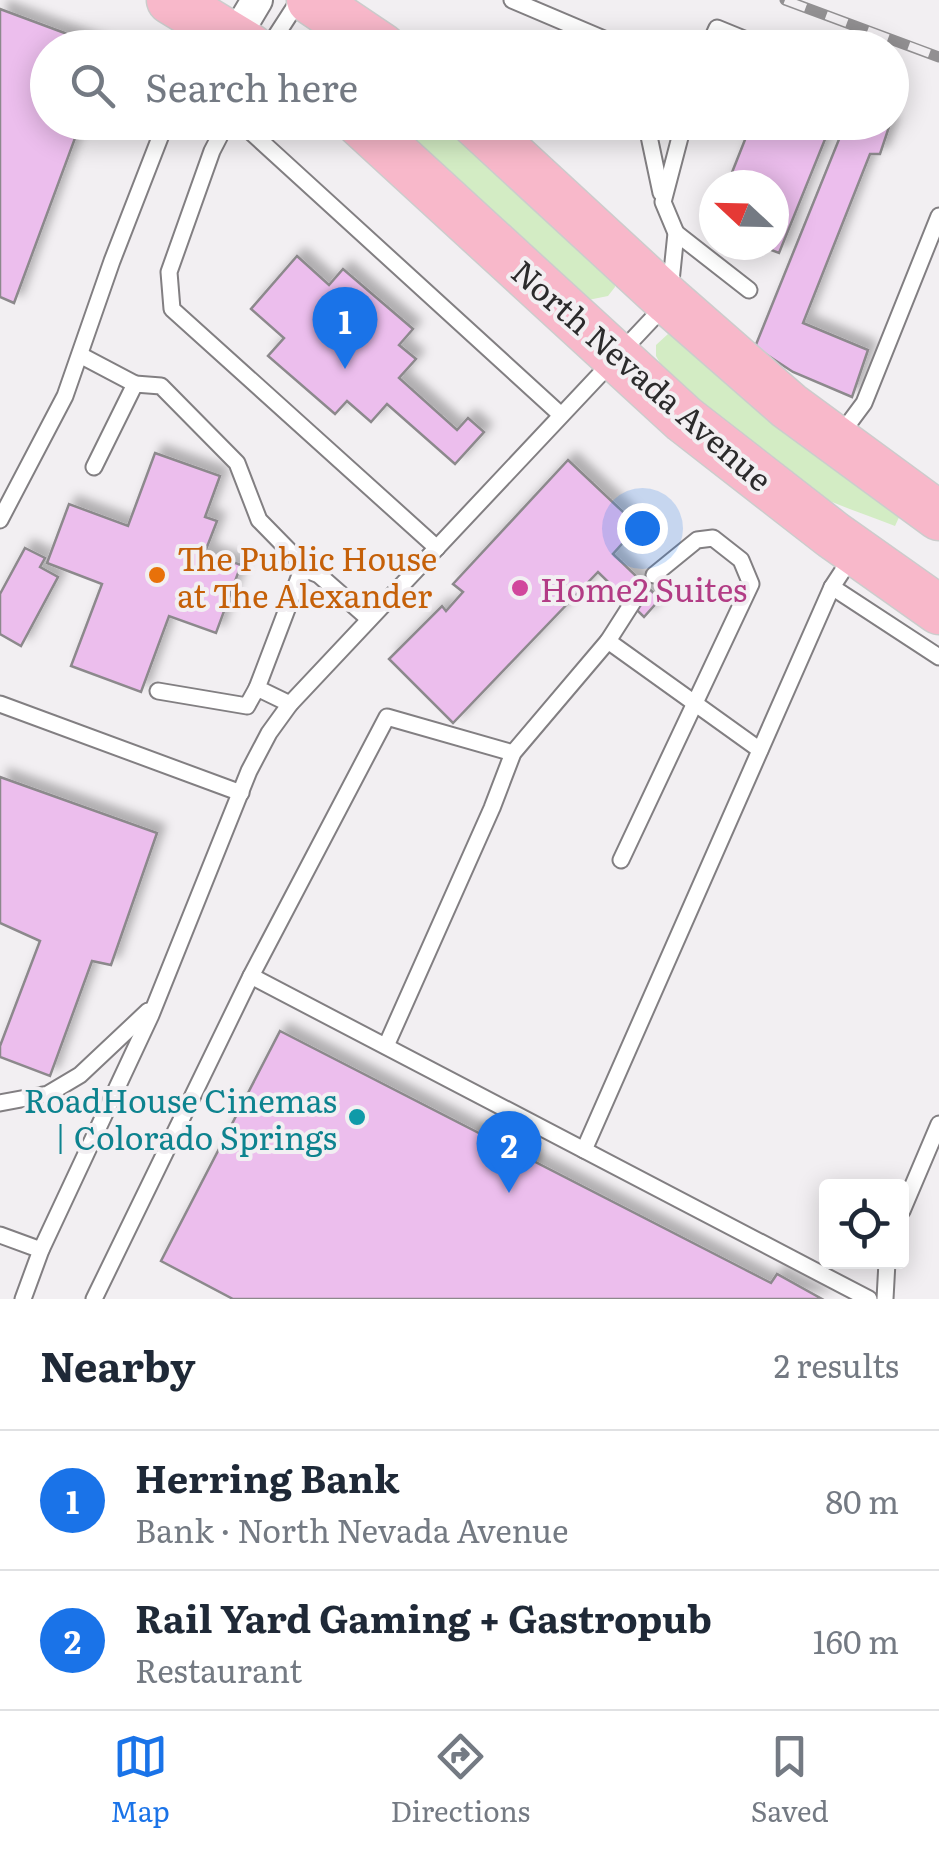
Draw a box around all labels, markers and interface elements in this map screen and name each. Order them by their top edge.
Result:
search box [30,30,909,140]
text: Search here [145,57,358,114]
icon: search [65,58,120,113]
north arrow [699,170,789,260]
street label: North Nevada Avenue [502,247,784,501]
pin: 1 [312,286,378,369]
your location [617,503,668,554]
place label: The Public House at The Alexander [177,533,437,618]
marker: The Public House at The Alexander [146,564,168,586]
place label: Home2 Suites [540,564,747,612]
marker: Home2 Suites [509,577,531,599]
place label: RoadHouse Cinemas | Colorado Springs [24,1075,337,1160]
marker: RoadHouse Cinemas | Colorado Springs [346,1106,368,1128]
pin: 2 [476,1110,542,1193]
map controls [819,1179,909,1269]
button: locate [819,1179,909,1269]
text: Nearby [40,1333,196,1395]
text: 2 results [774,1340,899,1388]
text: Herring Bank [135,1448,400,1505]
text: 1 [66,1476,79,1524]
text: 80 m [825,1476,899,1524]
text: Bank · North Nevada Avenue [135,1505,569,1553]
text: Rail Yard Gaming + Gastropub [135,1588,712,1645]
text: 2 [64,1616,81,1664]
text: 160 m [813,1616,899,1664]
text: Restaurant [135,1645,302,1693]
tab: Map [110,1729,170,1831]
tab: Directions [390,1729,530,1831]
tab: Saved [751,1729,829,1831]

